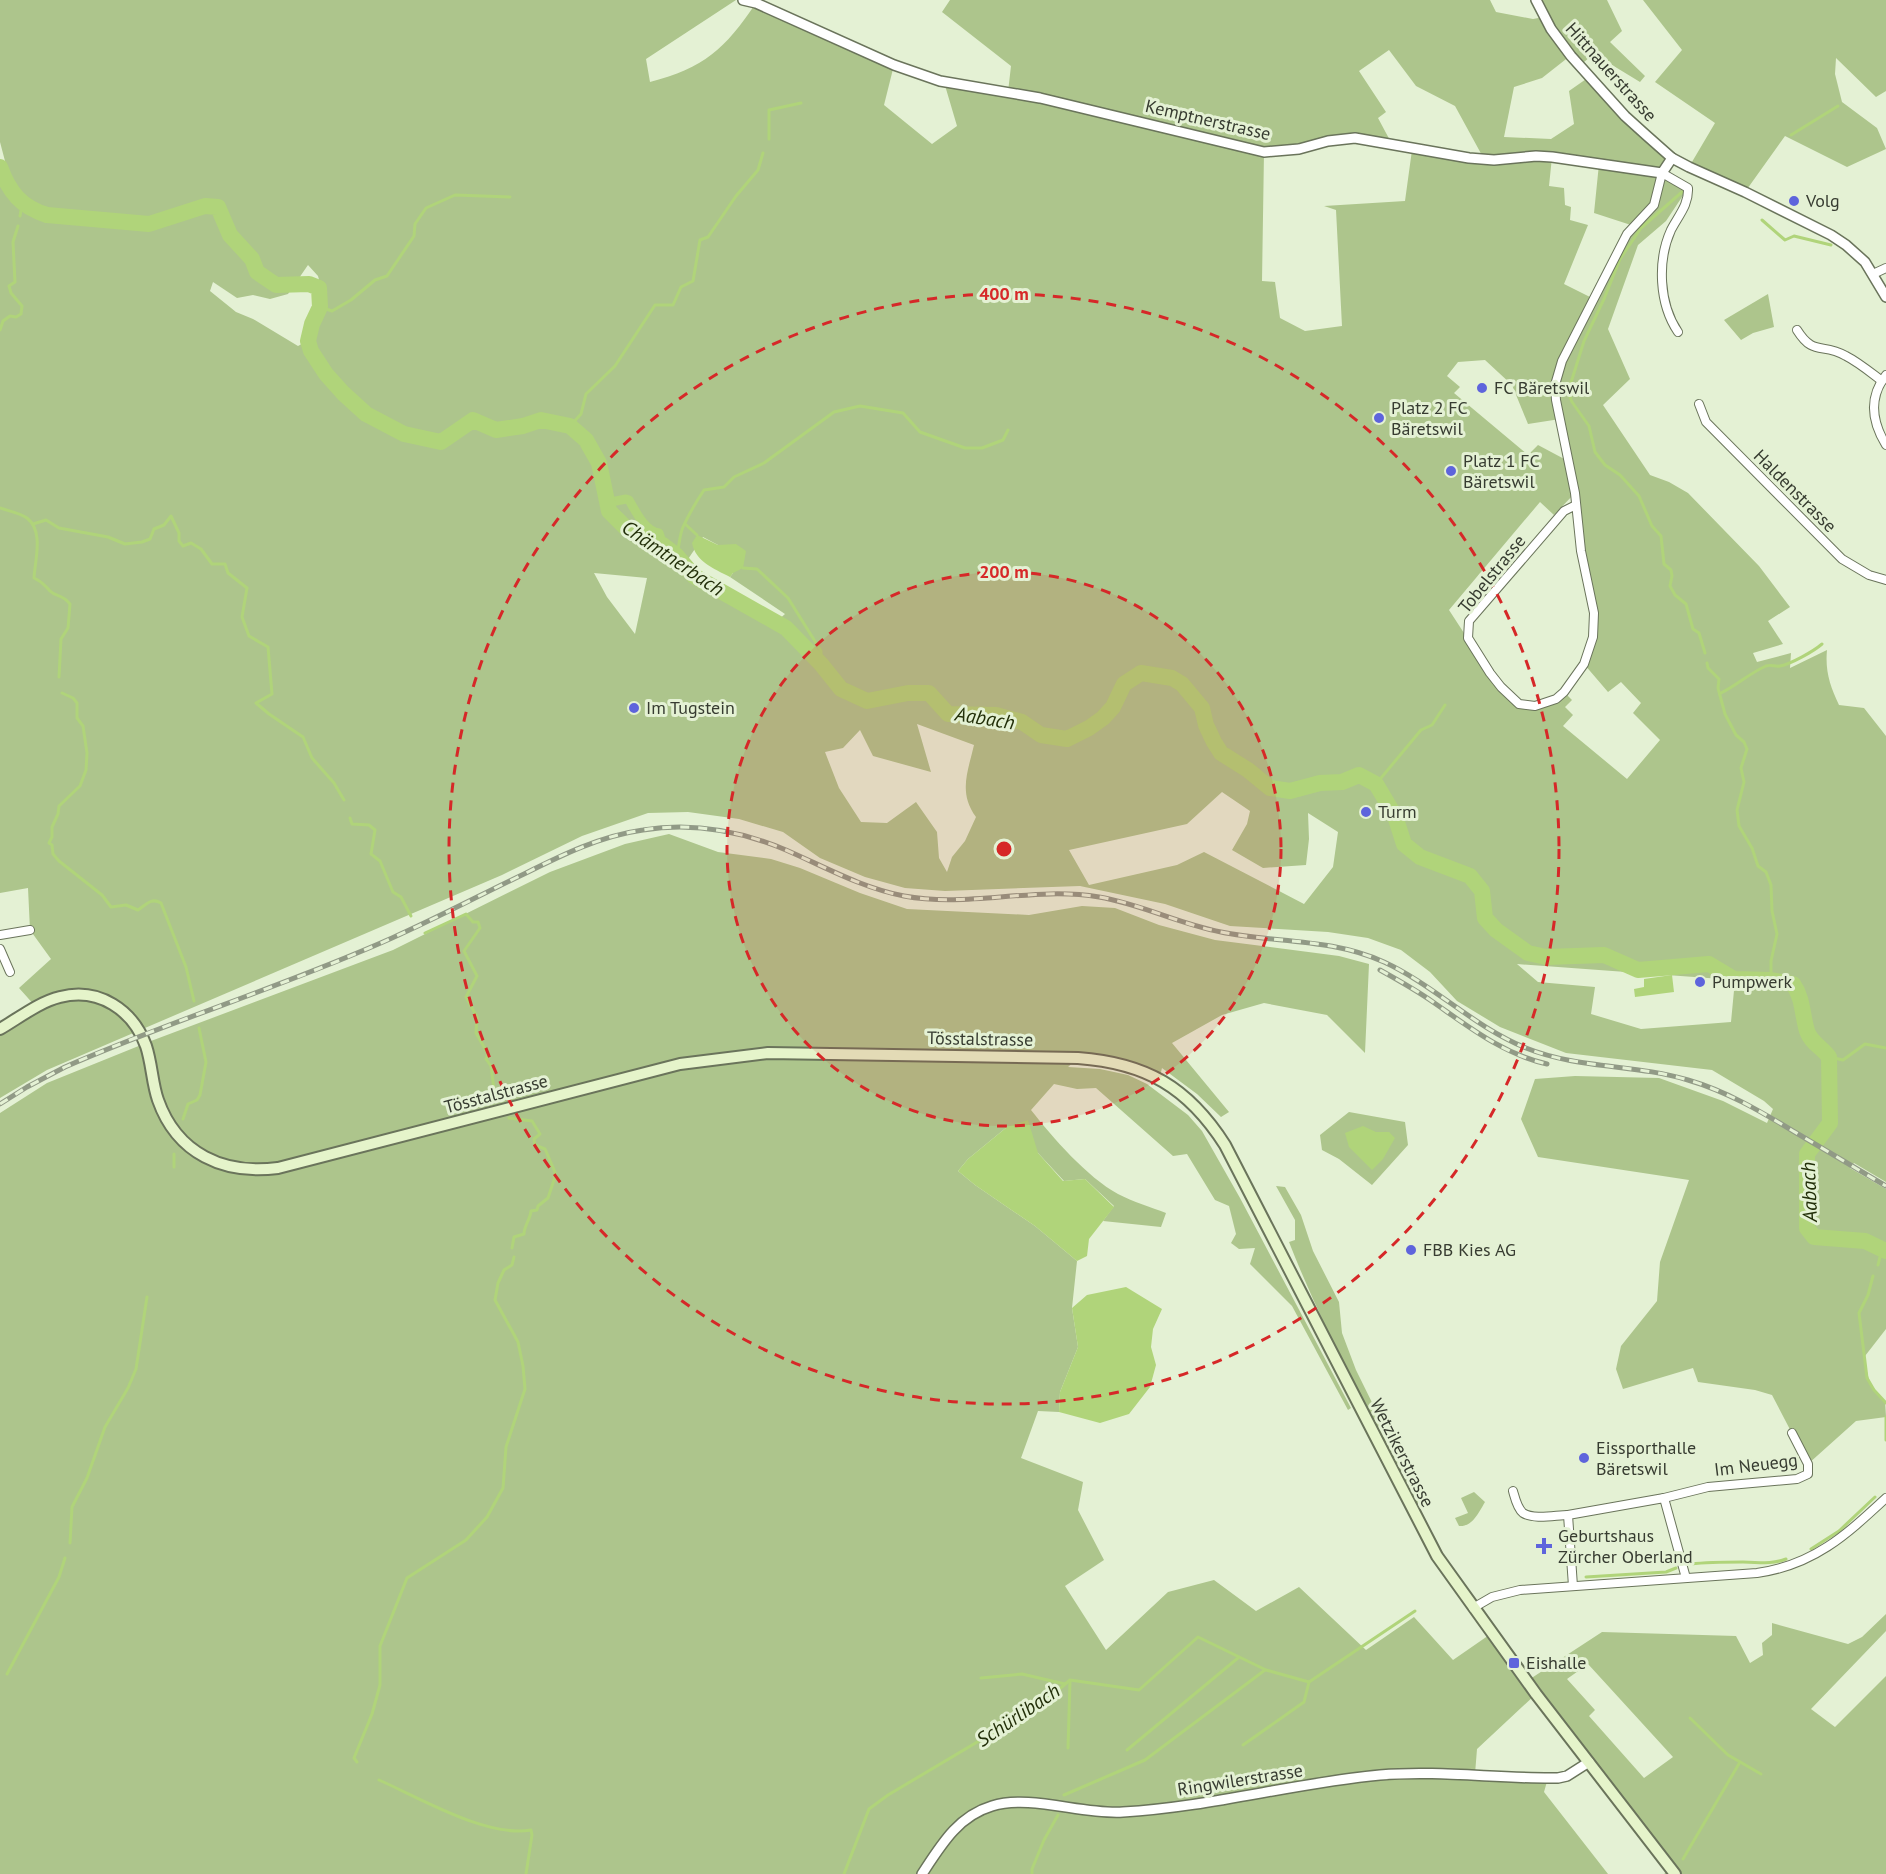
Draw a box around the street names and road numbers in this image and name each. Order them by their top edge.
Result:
street label: Hittnauerstrasse [1561,17,1662,126]
street label: Kemptnerstrasse [1143,94,1273,145]
street label: Haldenstrasse [1749,444,1842,537]
street label: Tobelstrasse [1453,530,1530,618]
street label: Tösstalstrasse [927,1026,1033,1051]
street label: Tösstalstrasse [442,1069,550,1118]
street label: Wetzikerstrasse [1365,1395,1440,1511]
street label: Im Neuegg [1713,1448,1799,1481]
street label: Ringwilerstrasse [1176,1758,1304,1801]

